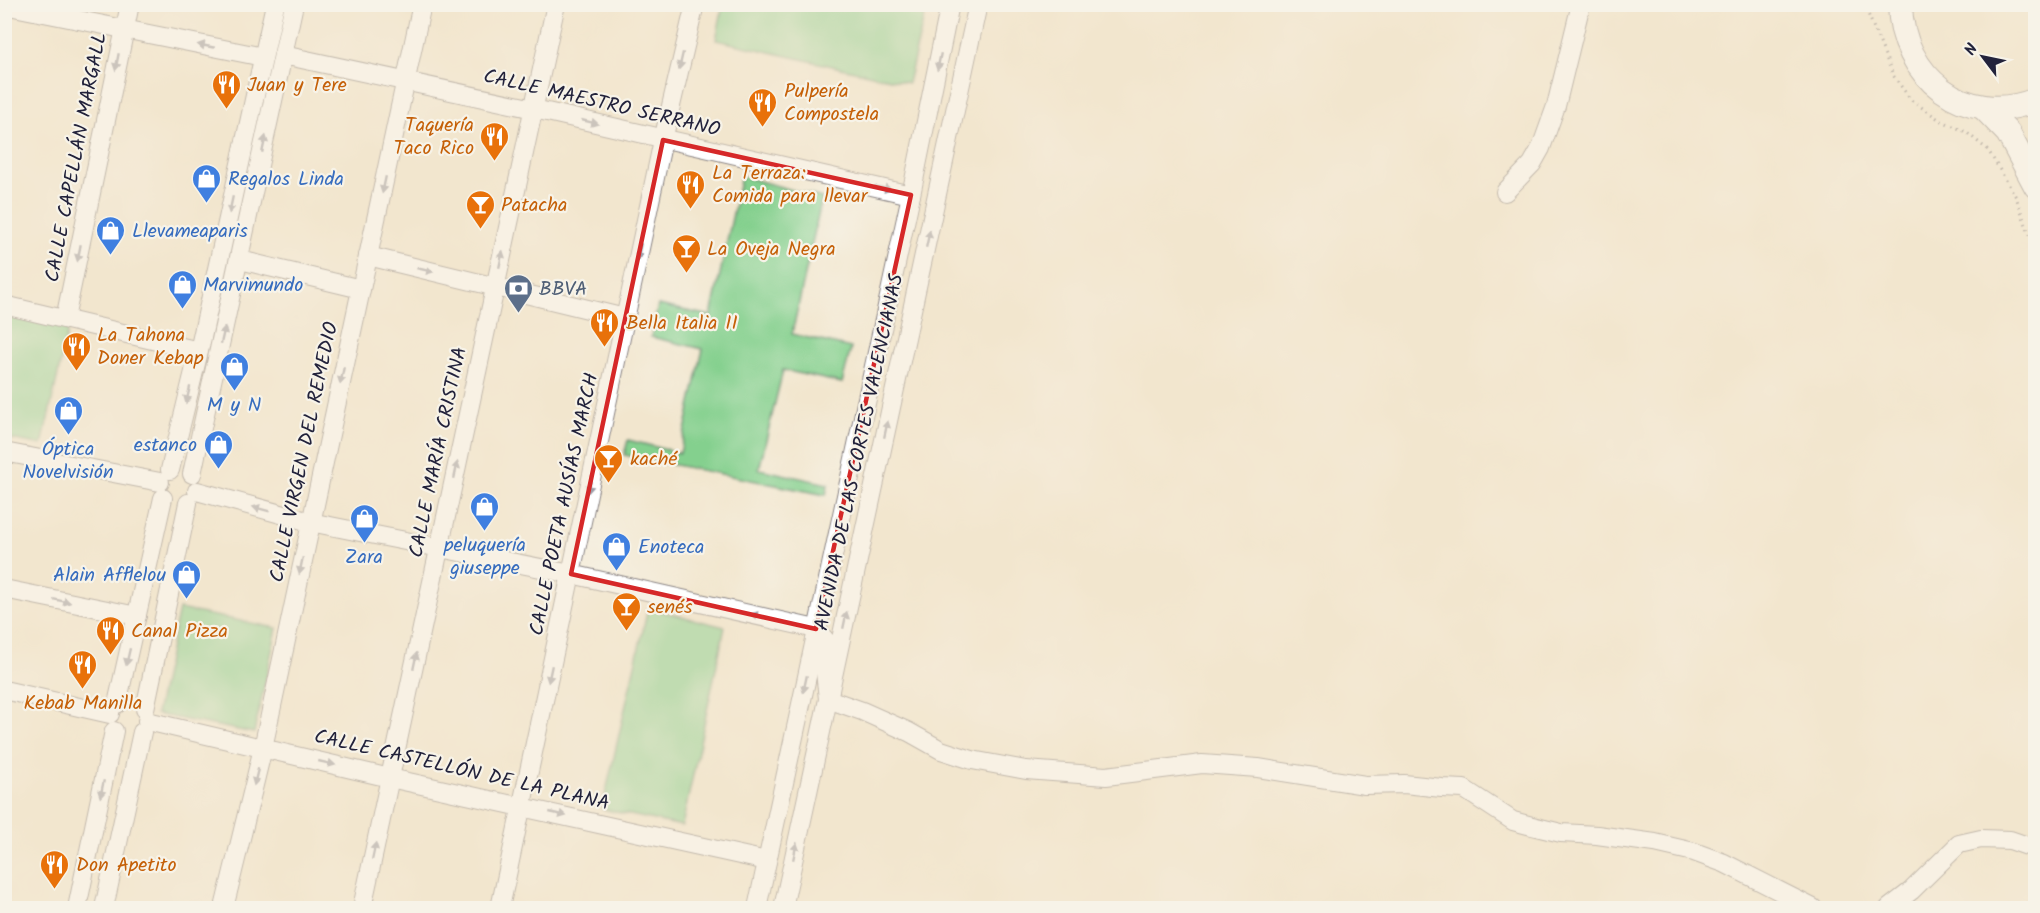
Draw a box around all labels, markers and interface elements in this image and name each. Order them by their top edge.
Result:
north arrow [1953,27,2013,87]
street label: CALLE CAPELLÁN MARGALL [37,30,117,285]
text: N [1958,39,1985,61]
one-way arrow [196,41,215,50]
one-way arrow [112,52,121,71]
one-way arrow [676,52,686,71]
one-way arrow [933,53,943,71]
street label: CALLE MAESTRO SERRANO [480,61,723,147]
restaurant icon: Juan y Tere [210,68,242,110]
place label: Juan y Tere [247,70,347,102]
place label: Pulpería Compostela [784,76,879,131]
restaurant icon: Pulpería Compostela [747,86,779,128]
place label: Taquería Taco Rico [394,110,474,165]
one-way arrow [581,118,600,128]
restaurant icon: Taquería Taco Rico [479,120,511,162]
one-way arrow [260,135,269,154]
place label: La Terraza: Comida para llevar [712,158,869,213]
shop icon: Regalos Linda [191,162,223,204]
place label: Regalos Linda [228,164,344,196]
restaurant icon: La Terraza: Comida para llevar [675,168,707,210]
one-way arrow [378,176,388,194]
one-way arrow [874,184,893,193]
bar icon: Patacha [464,188,496,230]
place label: Patacha [501,190,567,222]
one-way arrow [226,196,235,215]
shop icon: Llevameaparis [95,214,127,256]
place label: Llevameaparis [132,216,248,248]
one-way arrow [923,229,933,248]
bar icon: La Oveja Negra [670,232,702,274]
place label: La Oveja Negra [707,234,836,266]
one-way arrow [634,243,643,262]
one-way arrow [73,244,83,262]
one-way arrow [497,250,507,268]
one-way arrow [416,265,434,275]
shop icon: Marvimundo [166,268,198,310]
place label: Marvimundo [203,270,303,302]
street label: AVENIDA DE LAS CORTES VALENCIANAS [806,271,914,634]
bank icon: BBVA [502,272,534,314]
place label: BBVA [539,274,587,306]
restaurant icon: Bella Italia II [589,306,621,348]
place label: Bella Italia II [626,308,738,340]
street label: CALLE VIRGEN DEL REMEDIO [262,319,348,586]
place label: La Tahona Doner Kebap [97,320,204,375]
one-way arrow [219,325,228,344]
restaurant icon: La Tahona Doner Kebap [60,330,92,372]
street label: CALLE MARÍA CRISTINA [401,344,477,561]
shop icon: M y N [218,350,250,392]
one-way arrow [337,366,347,385]
street label: CALLE POETA AUSÍAS MARCH [521,370,608,639]
one-way arrow [183,386,193,405]
place label: M y N [207,390,261,422]
shop icon: Óptica Novelvisión [52,394,84,436]
one-way arrow [882,419,891,438]
shop icon: estanco [202,428,234,470]
place label: estanco [134,430,197,462]
place label: Óptica Novelvisión [22,434,114,489]
bar icon: kaché [593,442,625,484]
place label: kaché [630,444,678,476]
one-way arrow [452,460,461,479]
one-way arrow [585,474,594,493]
shop icon: peluquería giuseppe [469,490,501,532]
shop icon: Zara [348,502,380,544]
one-way arrow [252,503,270,513]
place label: peluquería giuseppe [443,530,526,585]
shop icon: Enoteca [601,530,633,572]
place label: Enoteca [638,532,704,564]
place label: Zara [345,542,383,574]
one-way arrow [296,557,305,576]
shop icon: Alain Afflelou [171,558,203,600]
place label: Alain Afflelou [53,560,166,592]
bar icon: senés [610,590,642,632]
place label: senés [647,592,693,624]
one-way arrow [52,597,71,606]
one-way arrow [750,610,768,620]
one-way arrow [841,610,850,629]
restaurant icon: Canal Pizza [94,614,126,656]
place label: Canal Pizza [131,616,228,648]
restaurant icon: Kebab Manilla [67,648,99,690]
one-way arrow [122,648,132,667]
one-way arrow [411,651,420,670]
one-way arrow [545,665,554,684]
one-way arrow [799,674,809,693]
place label: Kebab Manilla [24,688,142,720]
street label: CALLE CASTELLÓN DE LA PLANA [311,721,612,820]
one-way arrow [318,758,336,768]
one-way arrow [251,768,261,787]
one-way arrow [97,779,106,798]
one-way arrow [549,810,568,819]
one-way arrow [370,842,380,861]
one-way arrow [791,842,800,861]
restaurant icon: Don Apetito [39,848,71,890]
place label: Don Apetito [76,850,177,882]

